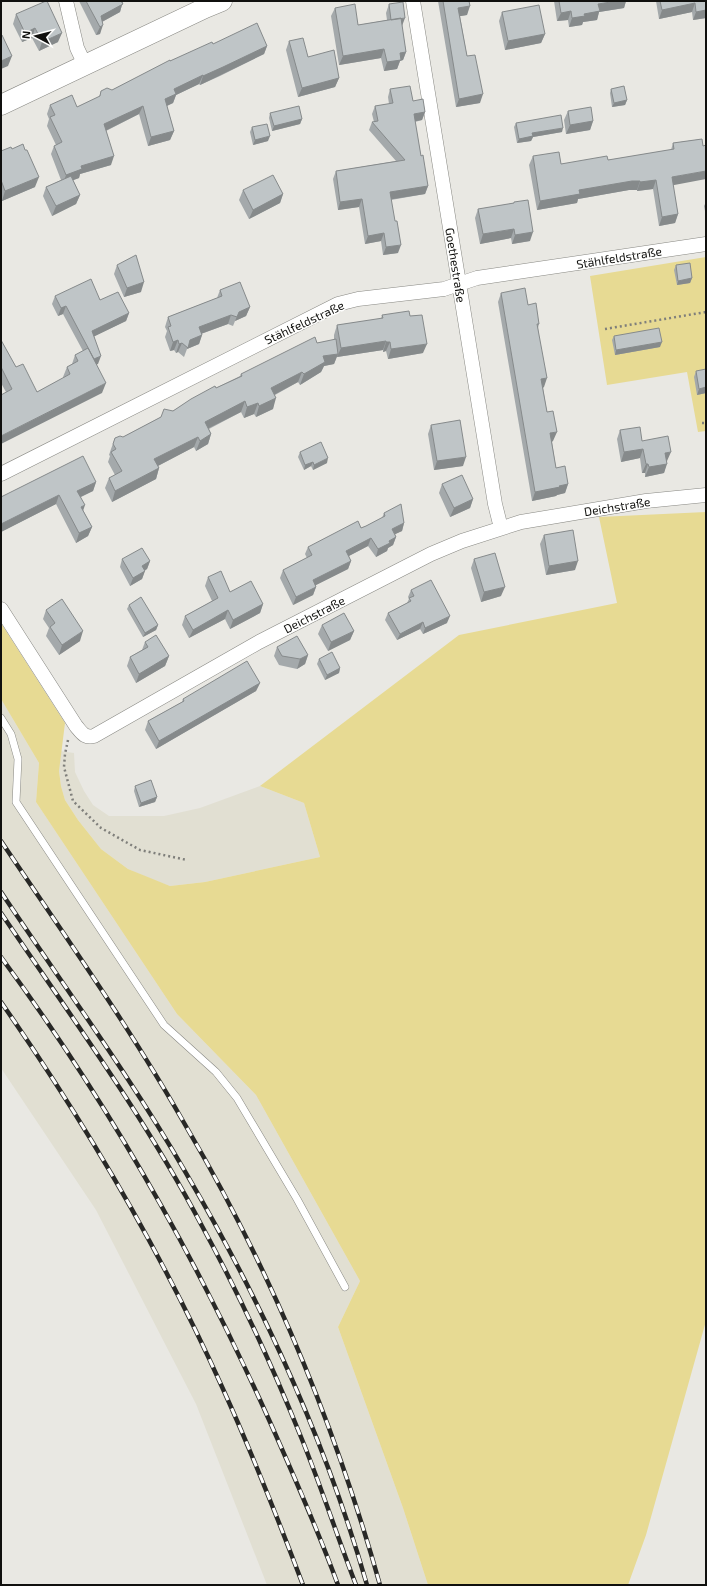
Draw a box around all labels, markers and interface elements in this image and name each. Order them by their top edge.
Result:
north arrow [16,16,56,56]
text: N [19,30,33,39]
street label: Goethestraße [443,227,469,303]
street label: Stählfeldstraße [575,243,663,271]
street label: Stählfeldstraße [262,297,346,347]
street label: Deichstraße [583,494,651,518]
street label: Deichstraße [281,593,347,635]

